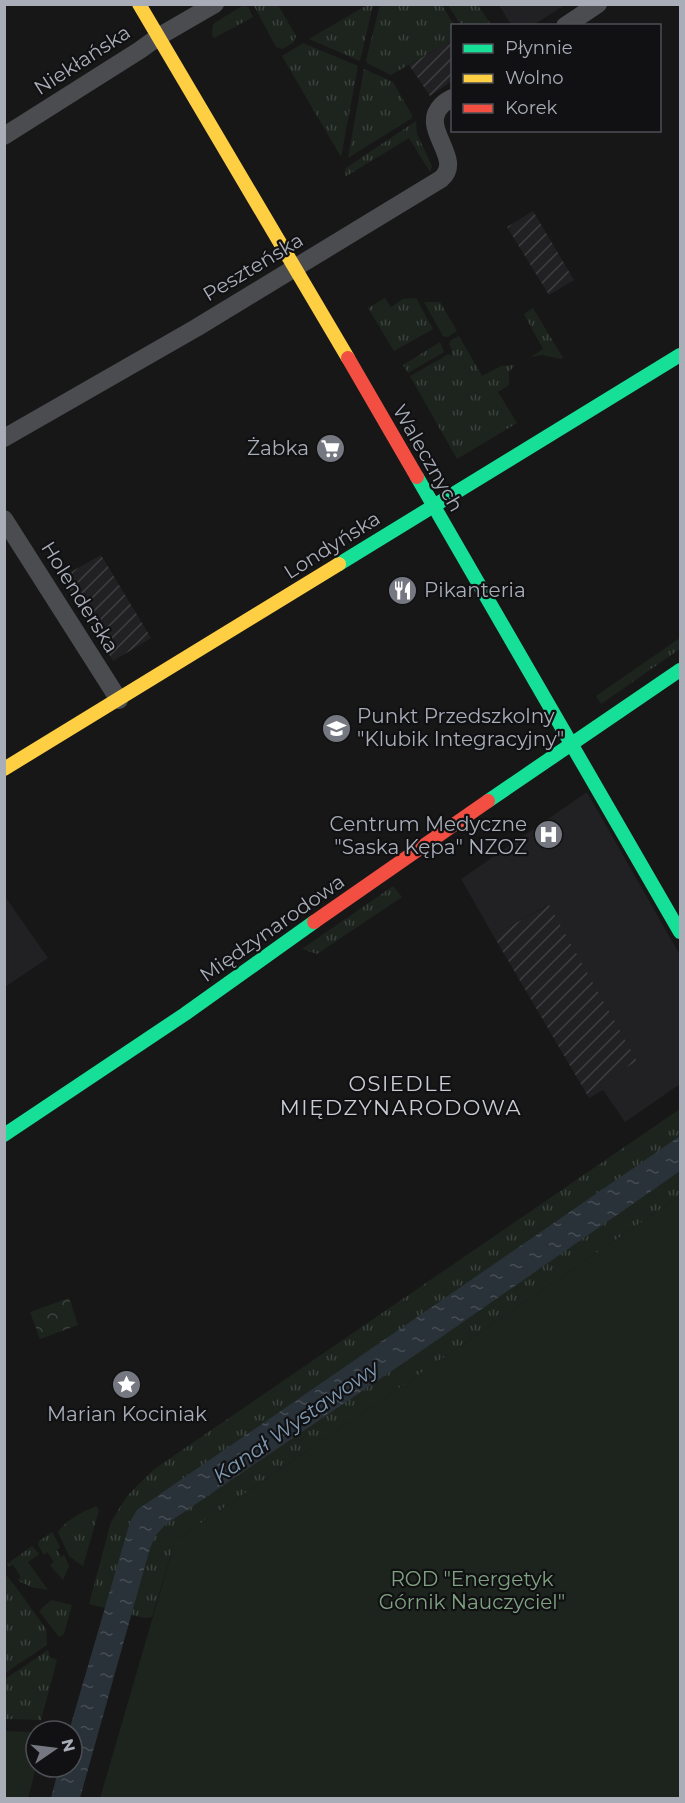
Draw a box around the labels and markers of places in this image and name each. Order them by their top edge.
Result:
supermarket icon: Żabka [314,432,346,464]
place label: Żabka [247,436,309,460]
restaurant icon: Pikanteria [387,574,419,606]
place label: Pikanteria [424,578,526,602]
place label: Punkt Przedszkolny "Klubik Integracyjny" [357,704,564,751]
school or university icon: Punkt Przedszkolny "Klubik Integracyjny" [320,712,352,744]
place label: Centrum Medyczne "Saska Kępa" NZOZ [330,812,527,859]
hospital icon: Centrum Medyczne "Saska Kępa" NZOZ [532,819,564,851]
place icon: Marian Kociniak [111,1368,143,1400]
place label: Marian Kociniak [47,1402,207,1426]

